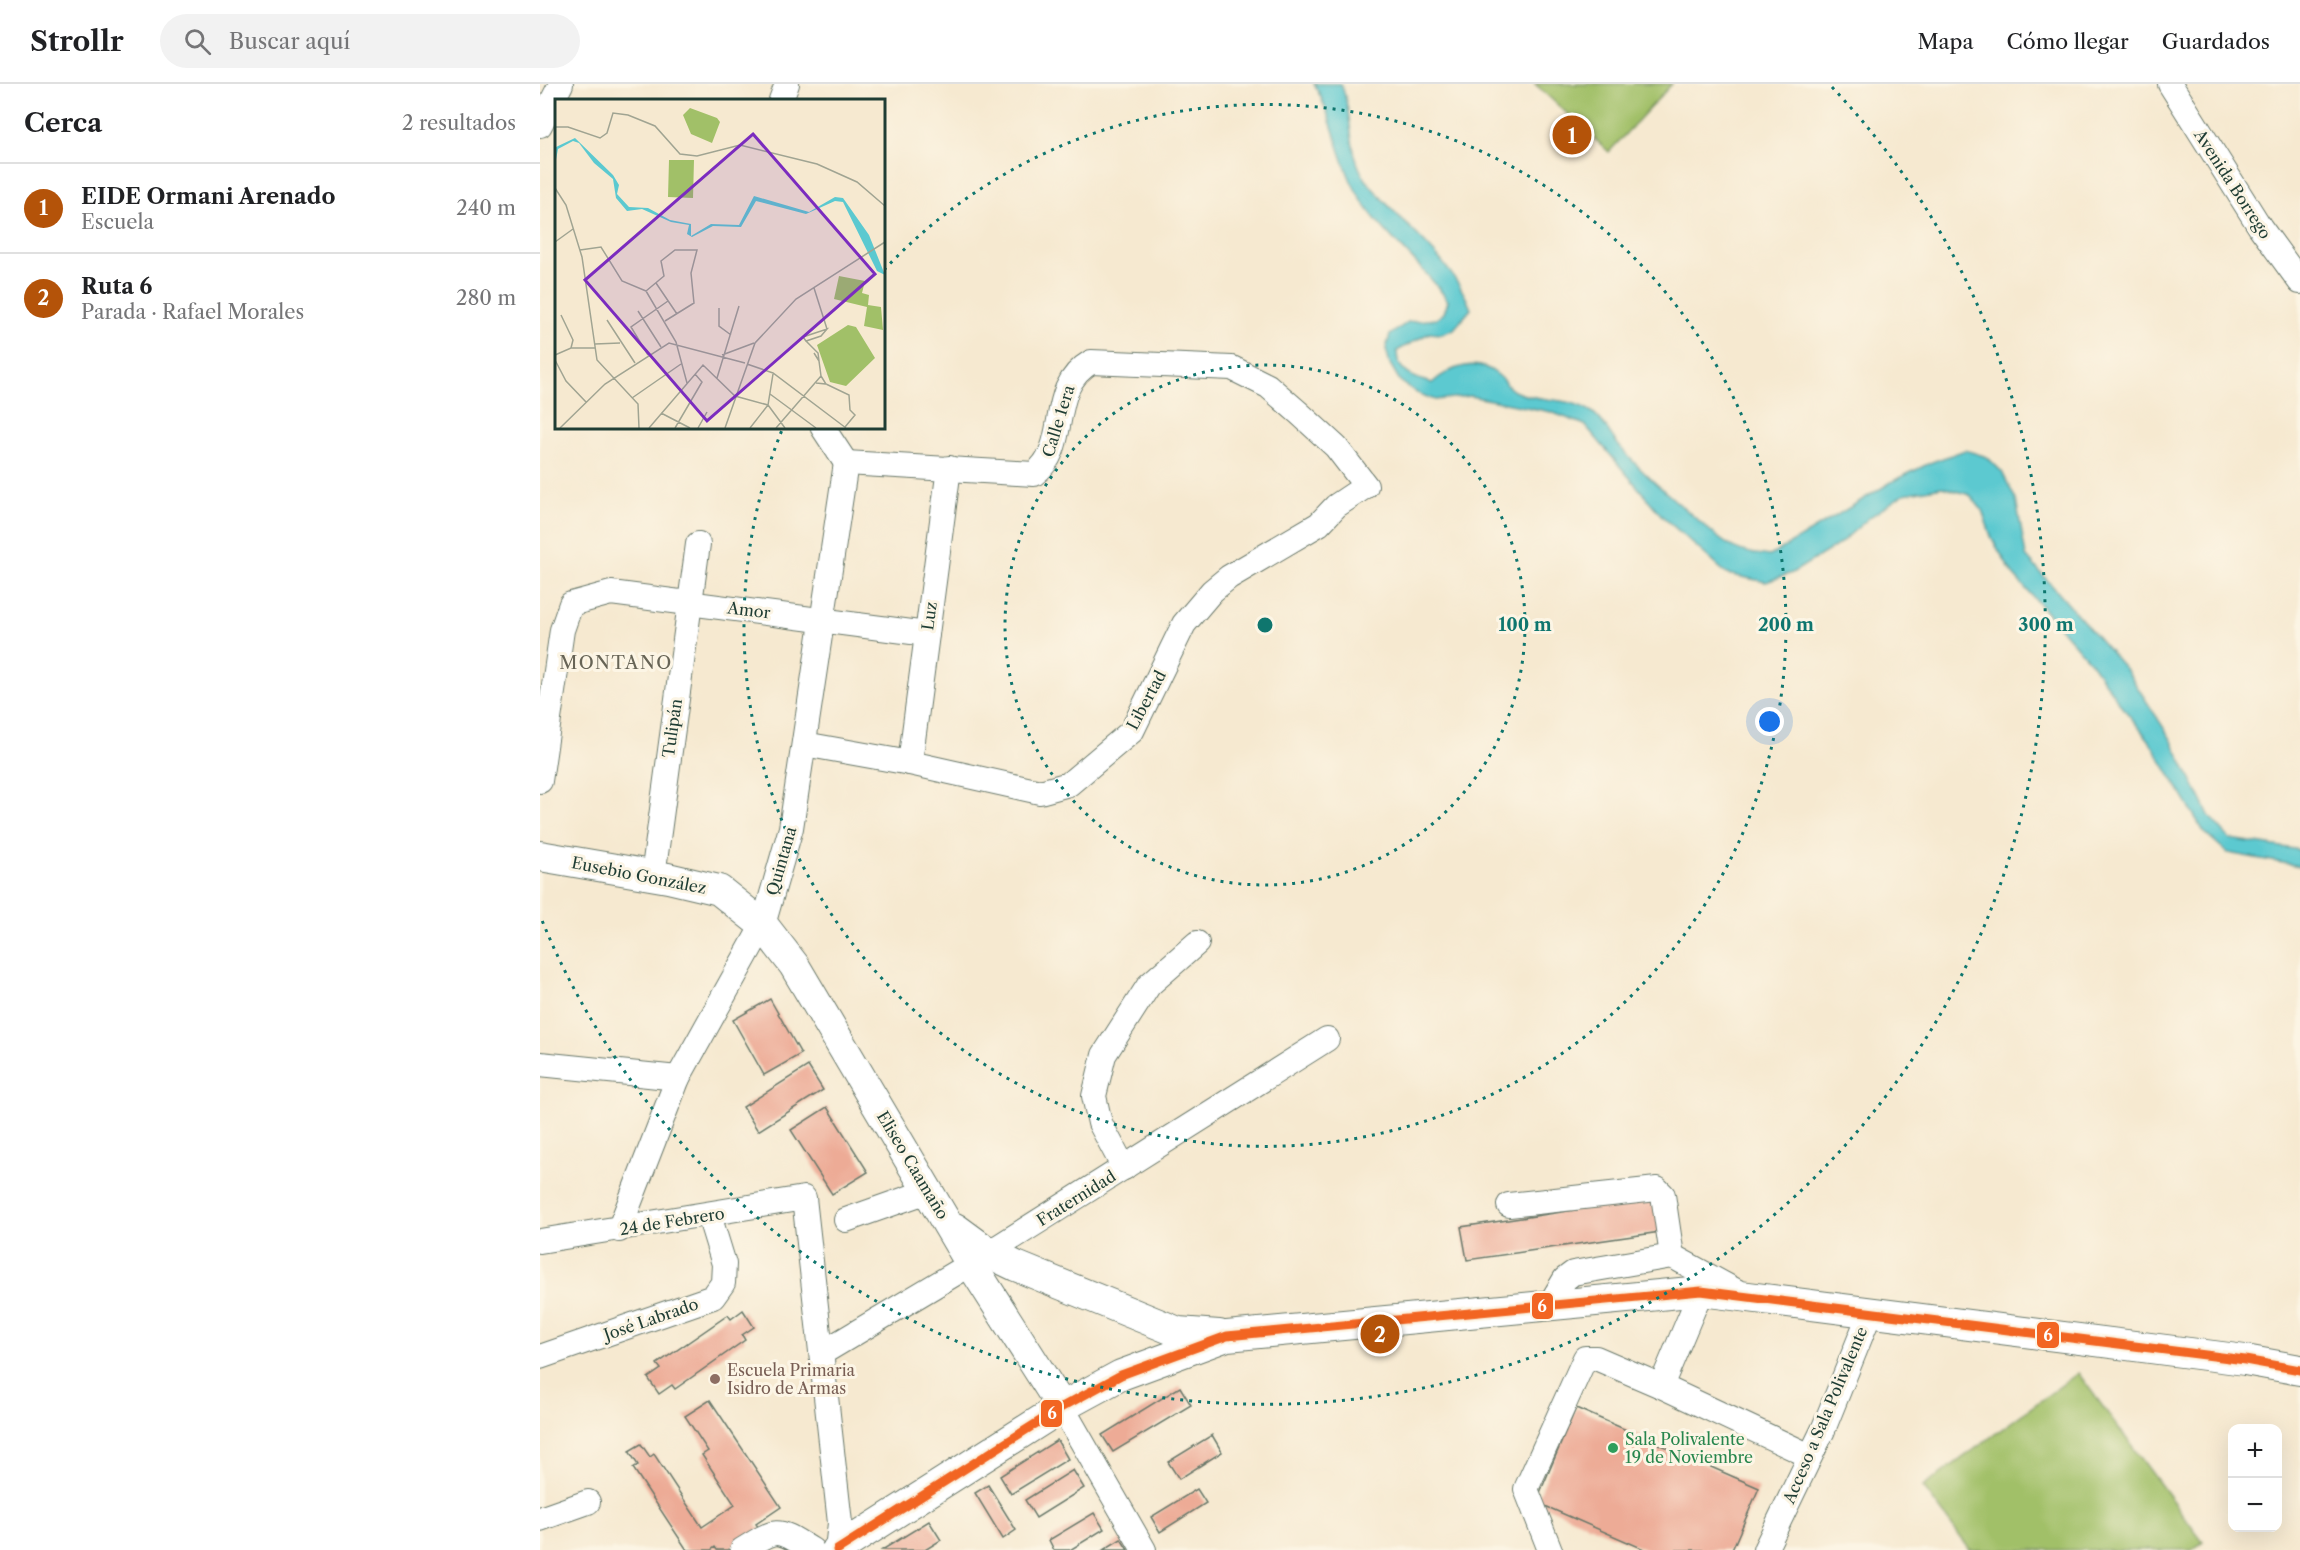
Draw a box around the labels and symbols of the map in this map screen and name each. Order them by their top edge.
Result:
inset map [555,99,885,429]
pin: 1 [1552,112,1592,158]
street label: Avenida Borrego [2190,125,2276,243]
street label: Calle 1era [1038,382,1079,459]
street label: Amor [725,597,772,623]
street label: Luz [917,600,941,632]
text: 100 m [1498,614,1552,636]
text: 200 m [1758,614,1814,636]
text: 300 m [2018,614,2074,636]
centre of rings [1255,615,1275,635]
district label: MONTANO [559,652,673,674]
street label: Libertad [1122,667,1170,733]
street label: Tulipán [658,697,686,759]
your location [1755,707,1784,736]
street label: Quintana [762,824,800,898]
street label: Eusebio González [570,852,708,898]
street label: Eliseo Caamaño [873,1107,953,1223]
street label: Fraternidad [1033,1166,1120,1230]
street label: 24 de Febrero [618,1203,726,1239]
line badge: 6 [1531,1292,1554,1320]
street label: José Labrado [598,1293,701,1345]
text: 6 [1537,1296,1547,1316]
pin: 2 [1360,1312,1400,1356]
line badge: 6 [2036,1321,2060,1349]
street label: Acceso a Sala Polivalente [1778,1323,1871,1508]
text: 6 [2043,1325,2053,1345]
place label: Escuela Primaria Isidro de Armas [727,1360,856,1398]
marker: Escuela Primaria Isidro de Armas [708,1372,722,1386]
line badge: 6 [1040,1399,1063,1428]
text: 6 [1047,1403,1057,1423]
place label: Sala Polivalente 19 de Noviembre [1625,1429,1753,1467]
marker: Sala Polivalente 19 de Noviembre [1606,1441,1620,1455]

